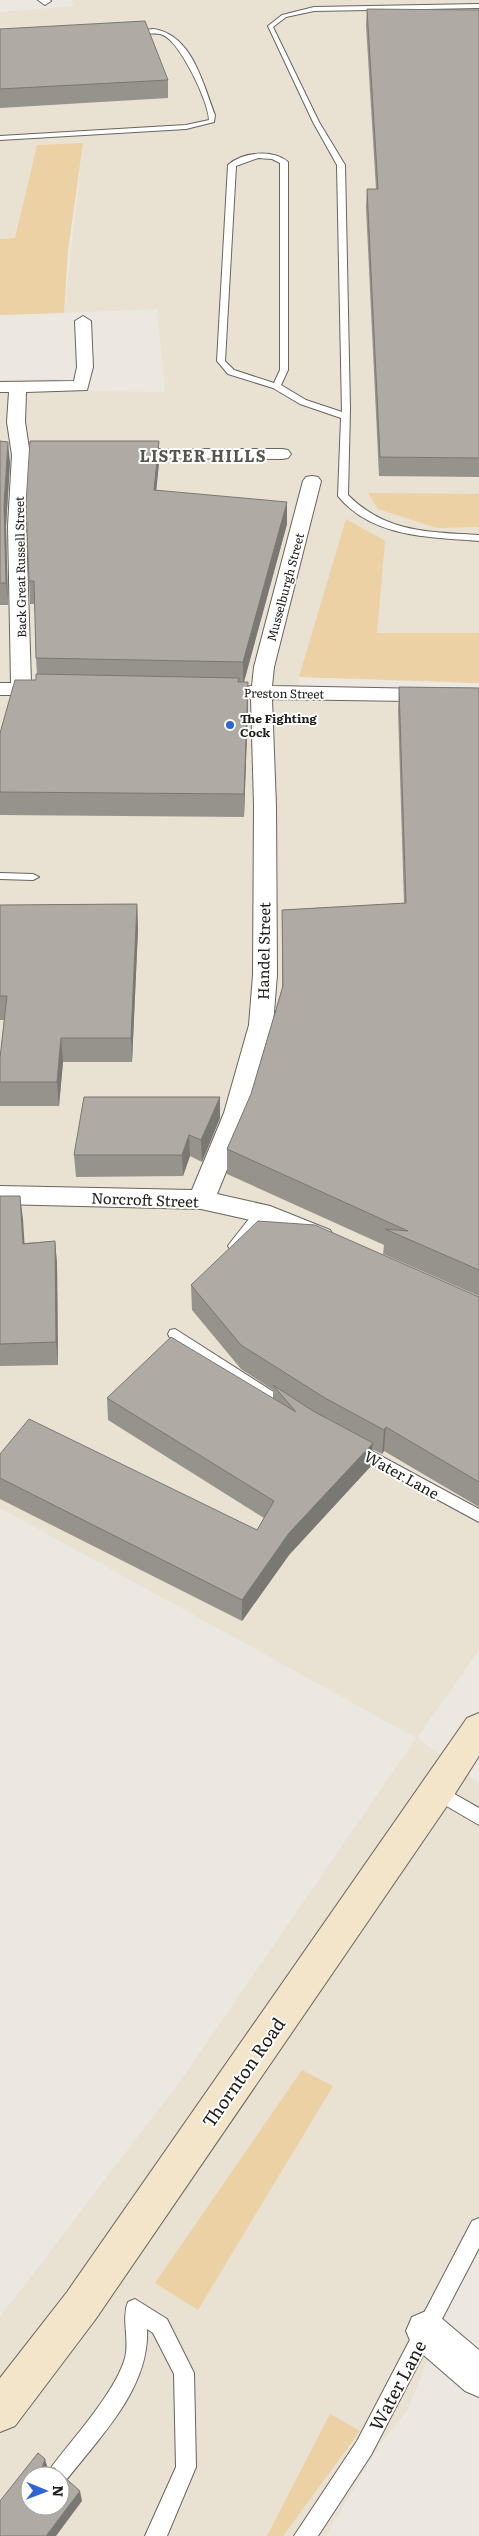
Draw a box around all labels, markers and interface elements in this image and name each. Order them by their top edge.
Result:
district label: LISTER HILLS [140,443,266,467]
street label: Back Great Russell Street [10,496,30,638]
street label: Musselburgh Street [262,531,308,643]
street label: Preston Street [244,683,325,703]
place label: The Fighting Cock [240,709,318,741]
marker: The Fighting Cock [224,719,236,731]
street label: Handel Street [251,902,275,1000]
street label: Norcroft Street [91,1186,199,1212]
street label: Water Lane [360,1444,444,1504]
street label: Thornton Road [195,2011,291,2133]
street label: Water Lane [362,2335,432,2435]
north arrow [20,2466,70,2516]
text: N [49,2485,69,2498]

